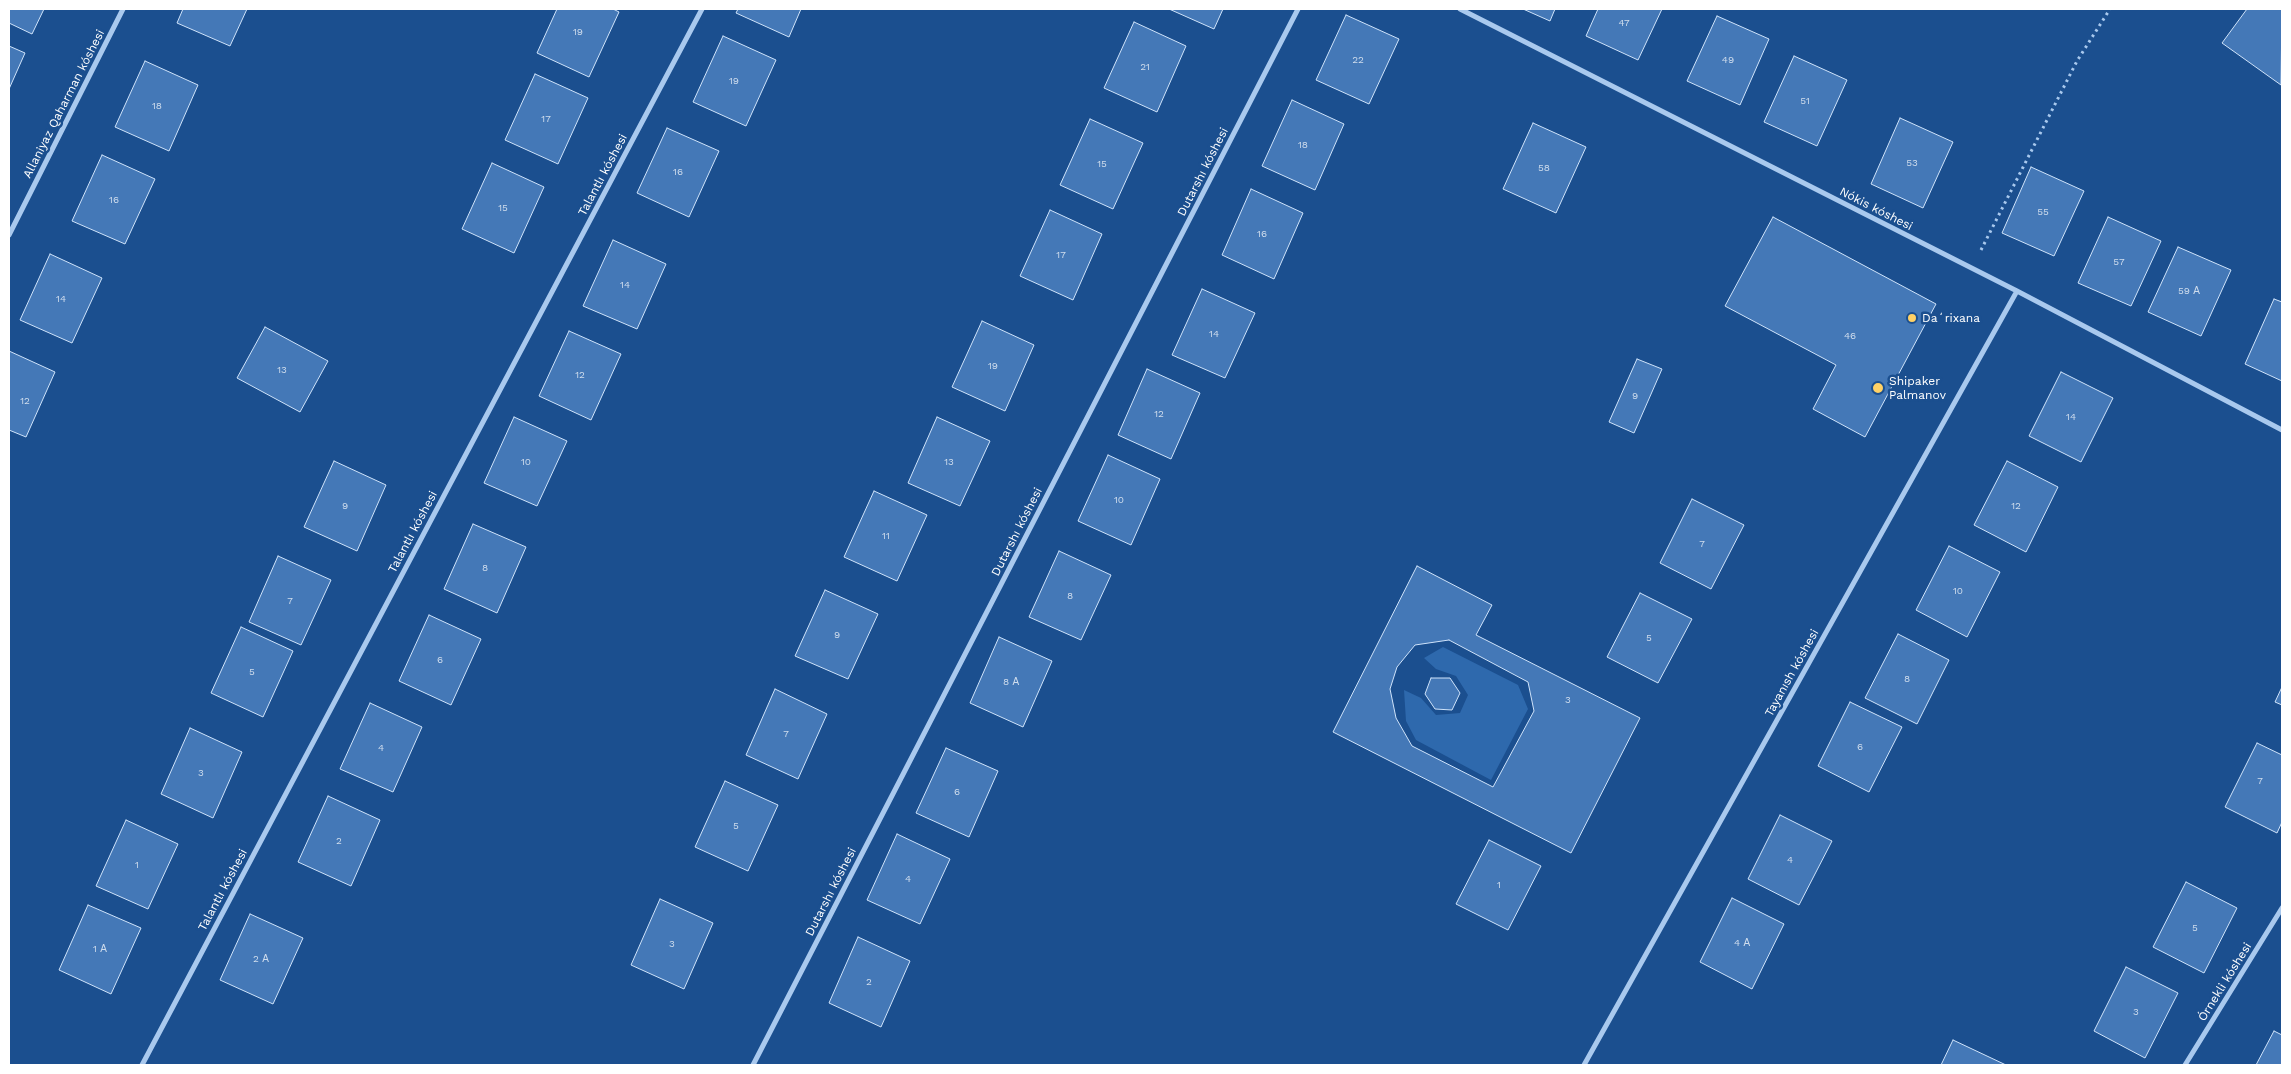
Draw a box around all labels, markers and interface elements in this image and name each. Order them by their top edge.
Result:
house number: 47 [1618,17,1630,29]
house number: 19 [573,26,583,38]
street label: Allaniyaz Qaharman kóshesi [20,27,108,181]
house number: 22 [1352,54,1364,66]
house number: 49 [1722,54,1734,66]
house number: 21 [1140,61,1150,73]
house number: 19 [729,75,739,87]
house number: 51 [1800,95,1810,107]
house number: 18 [152,100,162,112]
house number: 17 [541,113,551,125]
street label: Dutarshı kóshesi [1174,125,1232,219]
street label: Talantlı kóshesi [575,132,631,218]
house number: 18 [1298,139,1308,151]
house number: 53 [1906,157,1918,169]
house number: 15 [1097,158,1107,170]
house number: 58 [1538,162,1550,174]
house number: 16 [673,166,683,178]
street label: Nókis kóshesi [1837,184,1915,234]
house number: 16 [109,194,119,206]
house number: 15 [498,202,508,214]
house number: 55 [2037,206,2049,218]
house number: 16 [1257,228,1267,240]
house number: 17 [1056,249,1066,261]
house number: 57 [2113,256,2125,268]
house number: 14 [620,279,630,291]
house number: 59 А [2178,285,2200,297]
house number: 14 [56,293,66,305]
place label: Daʻrixana [1922,311,1980,325]
marker: Daʻrixana [1906,312,1918,324]
house number: 14 [1209,328,1219,340]
house number: 46 [1844,330,1856,342]
house number: 19 [988,360,998,372]
house number: 13 [277,364,287,376]
house number: 12 [575,369,585,381]
place label: Shipaker Palmanov [1889,374,1946,402]
marker: Shipaker Palmanov [1871,381,1885,395]
house number: 9 [1632,390,1638,402]
house number: 12 [20,395,30,407]
house number: 12 [1154,408,1164,420]
house number: 14 [2066,411,2076,423]
house number: 10 [521,456,531,468]
house number: 13 [944,456,954,468]
street label: Dutarshı kóshesi [988,485,1046,579]
street label: Talantlı kóshesi [385,489,441,575]
house number: 10 [1114,494,1124,506]
house number: 9 [342,500,348,512]
house number: 12 [2011,500,2021,512]
house number: 11 [882,530,890,542]
house number: 7 [1699,538,1705,550]
house number: 8 [482,562,488,574]
house number: 10 [1953,585,1963,597]
house number: 8 [1067,590,1073,602]
house number: 7 [287,595,293,607]
street label: Tayanısh kóshesi [1762,627,1822,719]
house number: 9 [834,629,840,641]
house number: 5 [1646,632,1652,644]
house number: 6 [437,654,443,666]
house number: 5 [249,666,255,678]
house number: 8 [1904,673,1910,685]
house number: 8 А [1003,676,1019,688]
house number: 3 [1565,694,1571,706]
house number: 7 [783,728,789,740]
house number: 6 [1857,741,1863,753]
house number: 4 [378,742,384,754]
house number: 3 [198,767,204,779]
house number: 7 [2257,775,2263,787]
house number: 6 [954,786,960,798]
house number: 5 [733,820,739,832]
house number: 2 [336,835,342,847]
street label: Dutarshı kóshesi [802,845,860,939]
street label: Talantlı kóshesi [195,847,251,933]
house number: 4 [1787,854,1793,866]
house number: 1 [135,859,139,871]
house number: 4 [905,873,911,885]
house number: 1 [1497,879,1501,891]
house number: 5 [2192,922,2198,934]
house number: 4 А [1734,937,1750,949]
house number: 3 [669,938,675,950]
street label: Órnekli kóshesi [2195,940,2255,1024]
house number: 1 А [93,943,107,955]
house number: 2 А [253,953,269,965]
house number: 2 [866,976,872,988]
house number: 3 [2133,1006,2139,1018]

